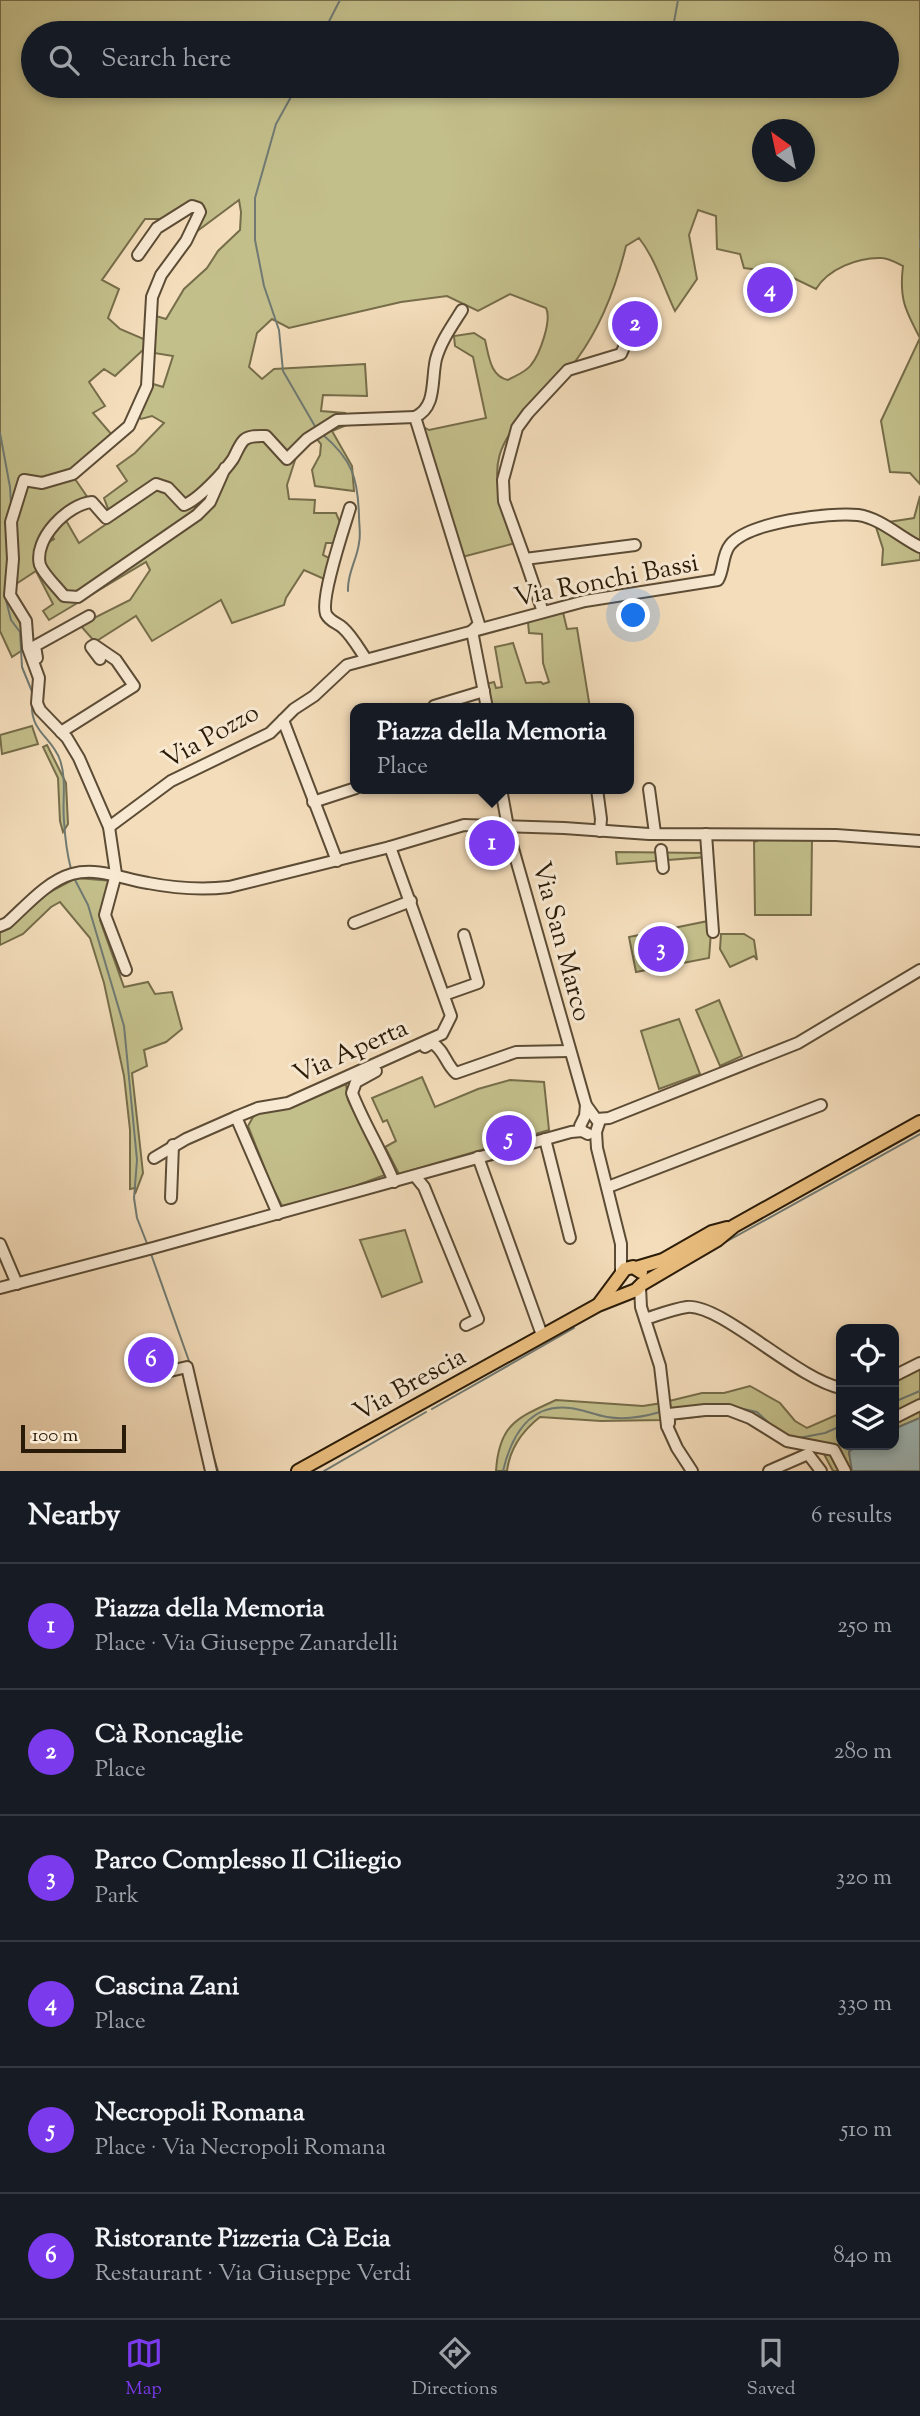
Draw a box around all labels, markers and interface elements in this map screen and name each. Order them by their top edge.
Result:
search box [21,21,899,98]
icon: search [45,41,83,79]
text: Search here [101,41,231,78]
north arrow [752,119,815,182]
pin: 4 [747,264,793,316]
pin: 2 [612,298,658,350]
street label: Via Ronchi Bassi [511,545,702,618]
your location [616,598,650,632]
street label: Via Pozzo [156,695,267,779]
popup [350,703,634,794]
text: Piazza della Memoria [377,714,607,751]
text: Place [377,751,428,784]
pin: 1 [469,817,515,869]
street label: Via San Marco [521,858,600,1026]
pin: 3 [638,923,684,975]
street label: Via Aperta [288,1010,414,1094]
pin: 5 [486,1112,532,1164]
map controls [836,1324,899,1450]
button: locate [836,1324,899,1387]
pin: 6 [128,1334,174,1386]
street label: Via Brescia [347,1339,473,1431]
button: layers [836,1387,899,1450]
scale bar [21,1422,126,1454]
text: 100 m [32,1423,78,1450]
text: Nearby [28,1495,120,1538]
text: 6 results [811,1500,892,1533]
text: Piazza della Memoria [95,1591,325,1628]
text: 1 [47,1610,55,1643]
text: 250 m [837,1610,892,1643]
text: Place · Via Giuseppe Zanardelli [95,1628,398,1661]
text: Cà Roncaglie [95,1717,243,1754]
text: 2 [46,1736,56,1769]
text: 280 m [834,1736,892,1769]
text: Place [95,1754,146,1787]
text: Parco Complesso Il Ciliegio [95,1843,402,1880]
text: 3 [46,1862,56,1895]
text: 320 m [836,1862,892,1895]
text: Park [95,1880,139,1913]
text: Cascina Zani [95,1969,239,2006]
text: 4 [45,1988,57,2021]
text: 330 m [838,1988,892,2021]
text: Place [95,2006,146,2039]
text: Necropoli Romana [95,2095,305,2132]
text: 5 [47,2114,55,2147]
text: 510 m [840,2114,892,2147]
text: Place · Via Necropoli Romana [95,2132,386,2165]
text: Ristorante Pizzeria Cà Ecia [95,2221,391,2258]
text: 6 [45,2240,57,2273]
text: 840 m [833,2240,892,2273]
text: Restaurant · Via Giuseppe Verdi [95,2258,411,2291]
tab: Map [125,2334,163,2403]
tab: Directions [412,2334,497,2403]
tab: Saved [747,2334,795,2403]

